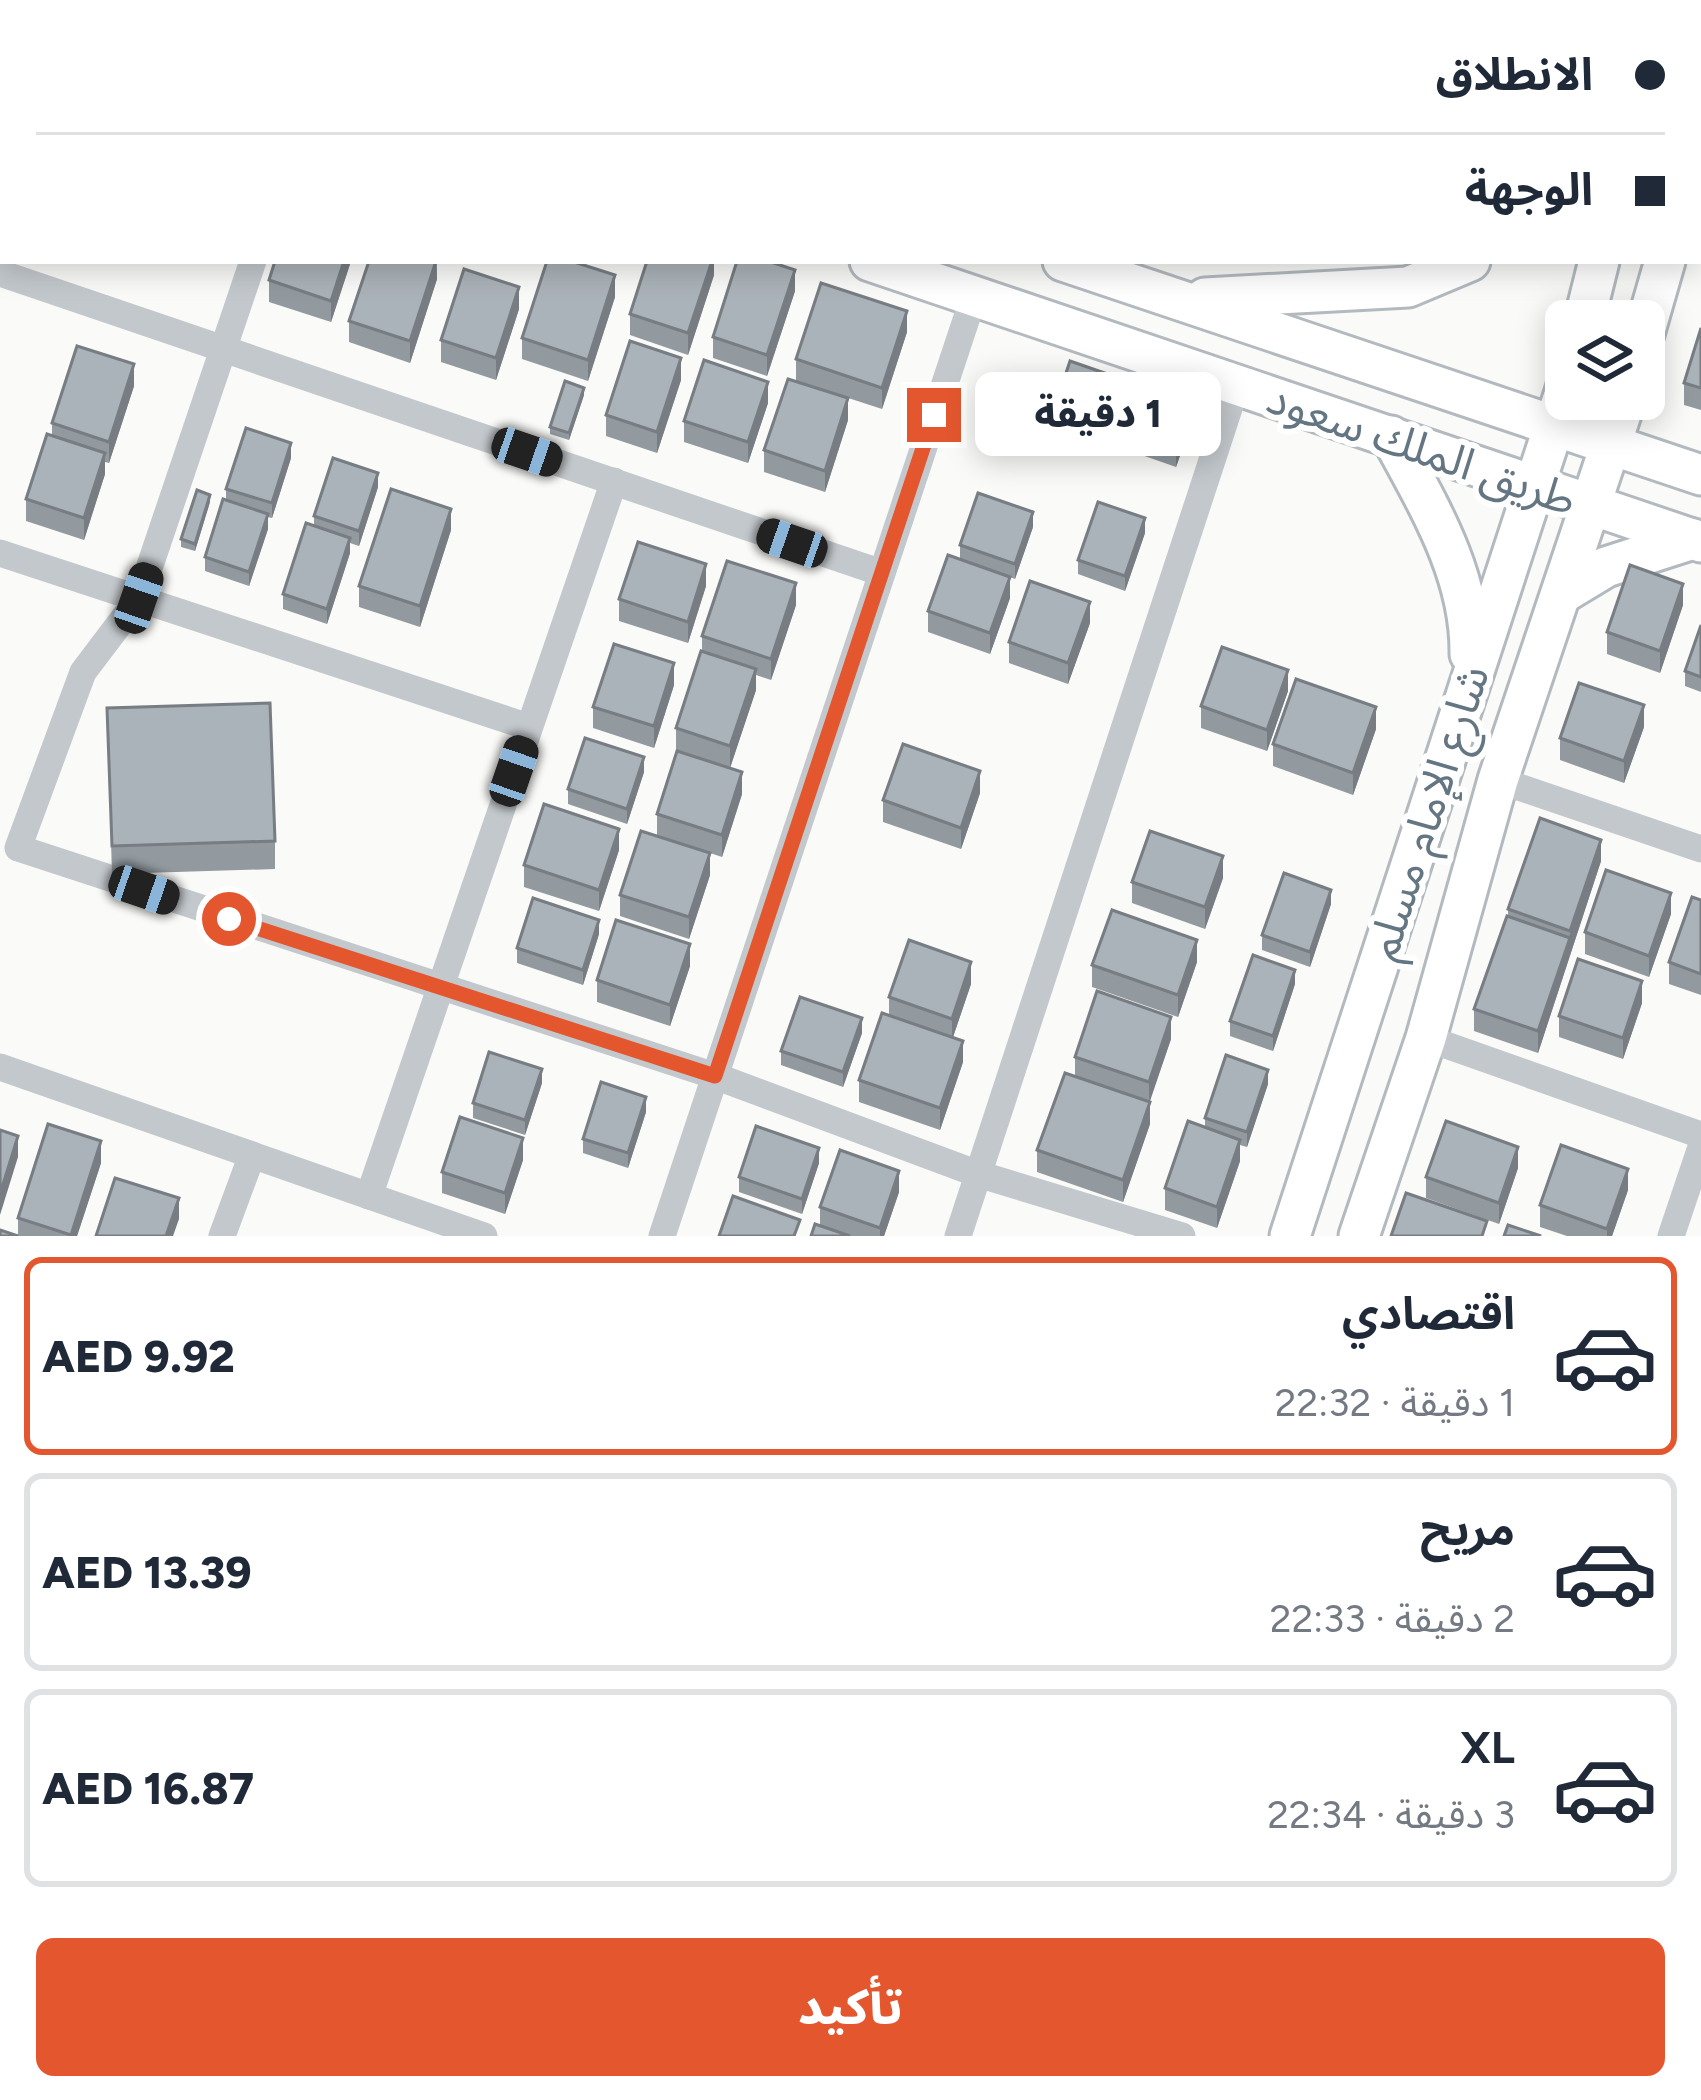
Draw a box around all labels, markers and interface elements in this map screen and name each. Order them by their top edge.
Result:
text: الانطلاق [1436,47,1593,101]
text: الوجهة [1465,162,1593,216]
map controls [1545,300,1665,420]
button: layers [1545,300,1665,420]
street label: طريق الملك سعود [1260,370,1584,527]
callout: 1 دقيقة [976,373,1222,457]
route end [907,388,961,442]
text: 1 دقيقة [1034,390,1162,437]
car [487,423,567,481]
car [752,514,832,572]
car [110,558,168,638]
street label: شارع الإمام مسلم [1354,658,1507,968]
car [485,731,543,811]
car [104,861,184,919]
route start [202,892,256,946]
text: اقتصادي [1342,1286,1515,1340]
icon: car [1551,1302,1659,1410]
text: AED 9.92 [42,1329,235,1383]
text: 1 دقيقة · 22:32 [1275,1379,1515,1426]
text: مريح [1420,1502,1515,1556]
icon: car [1551,1518,1659,1626]
text: AED 13.39 [42,1545,252,1599]
text: 2 دقيقة · 22:33 [1270,1595,1515,1642]
text: XL [1460,1720,1515,1774]
icon: car [1551,1734,1659,1842]
text: AED 16.87 [42,1761,254,1815]
text: 3 دقيقة · 22:34 [1267,1791,1515,1838]
button: تأكيد [36,1938,1665,2076]

